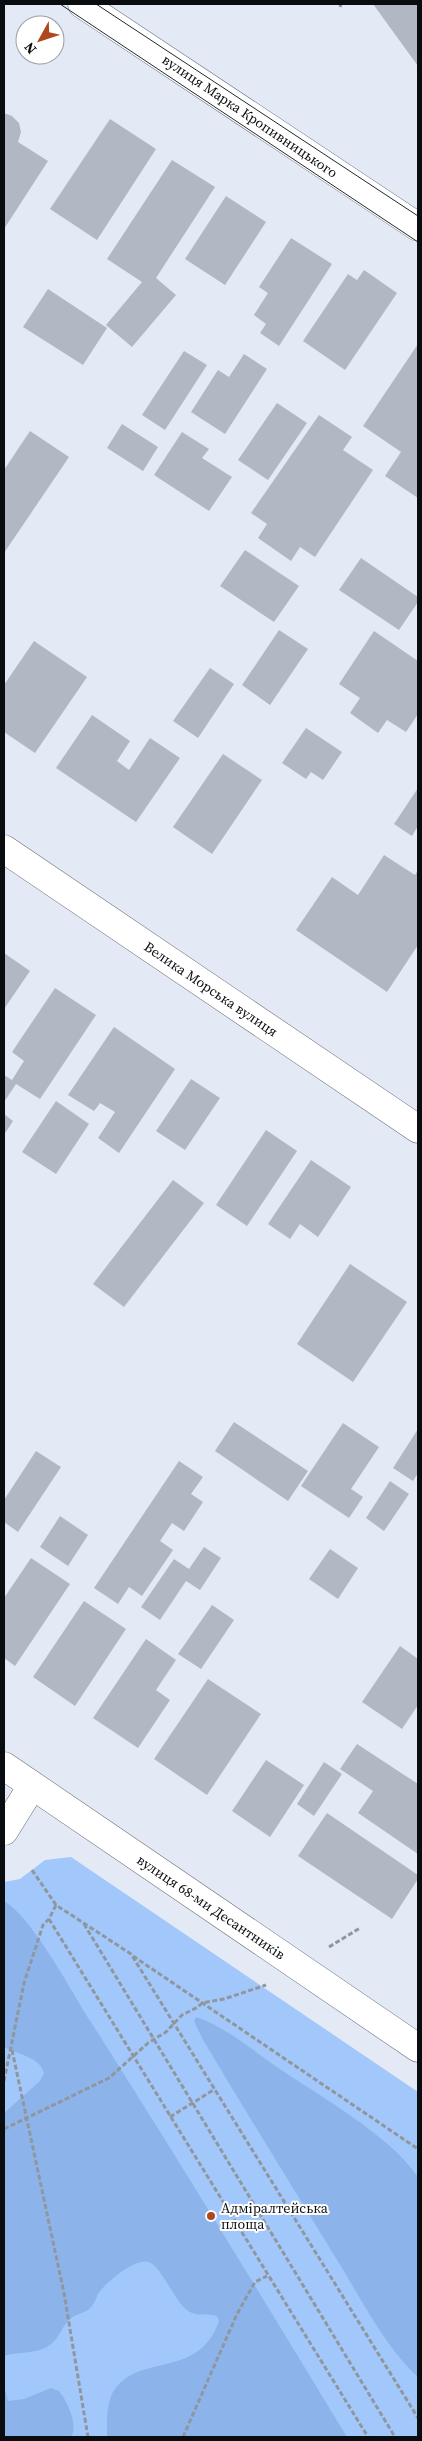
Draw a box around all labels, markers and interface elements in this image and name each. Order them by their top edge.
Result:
north arrow [15,15,65,65]
text: N [19,38,41,59]
street label: вулиця Марка Кропивницького [158,50,342,183]
street label: Велика Морська вулиця [140,937,282,1041]
street label: вулиця 68-ми Десантників [133,1850,289,1964]
place label: Адміралтейська площа [221,2198,329,2234]
marker: Адміралтейська площа [205,2210,217,2222]

